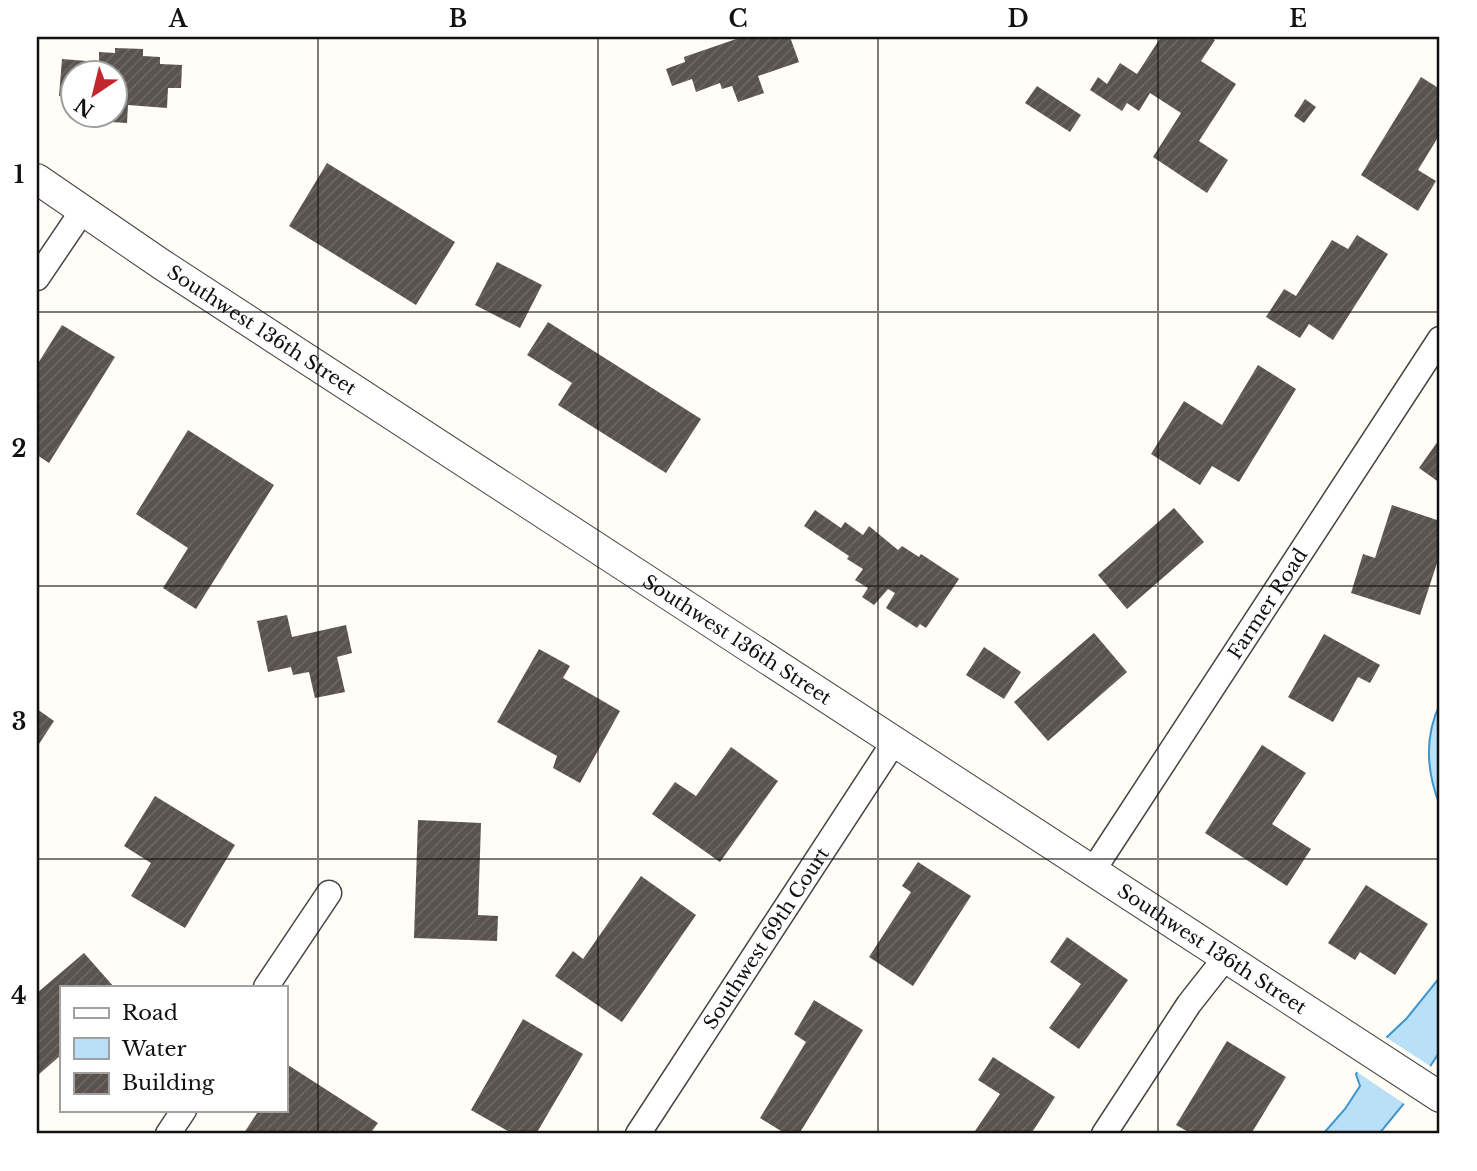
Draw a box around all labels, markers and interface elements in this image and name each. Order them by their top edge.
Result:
text: A [168,5,189,33]
text: B [449,5,467,33]
text: C [729,5,747,33]
text: D [1007,5,1029,33]
text: E [1289,5,1307,33]
north arrow [60,60,130,130]
text: N [71,93,98,122]
text: 1 [14,161,24,189]
street label: Southwest 136th Street [163,260,361,401]
text: 2 [12,435,26,463]
street label: Farmer Road [1223,544,1312,664]
street label: Southwest 136th Street [638,570,836,710]
text: 3 [12,708,26,736]
street label: Southwest 69th Court [699,843,834,1033]
street label: Southwest 136th Street [1113,879,1311,1019]
text: 4 [11,982,27,1010]
legend [60,986,287,1112]
text: Road [122,1000,178,1026]
text: Water [121,1036,186,1062]
text: Building [122,1070,215,1096]

